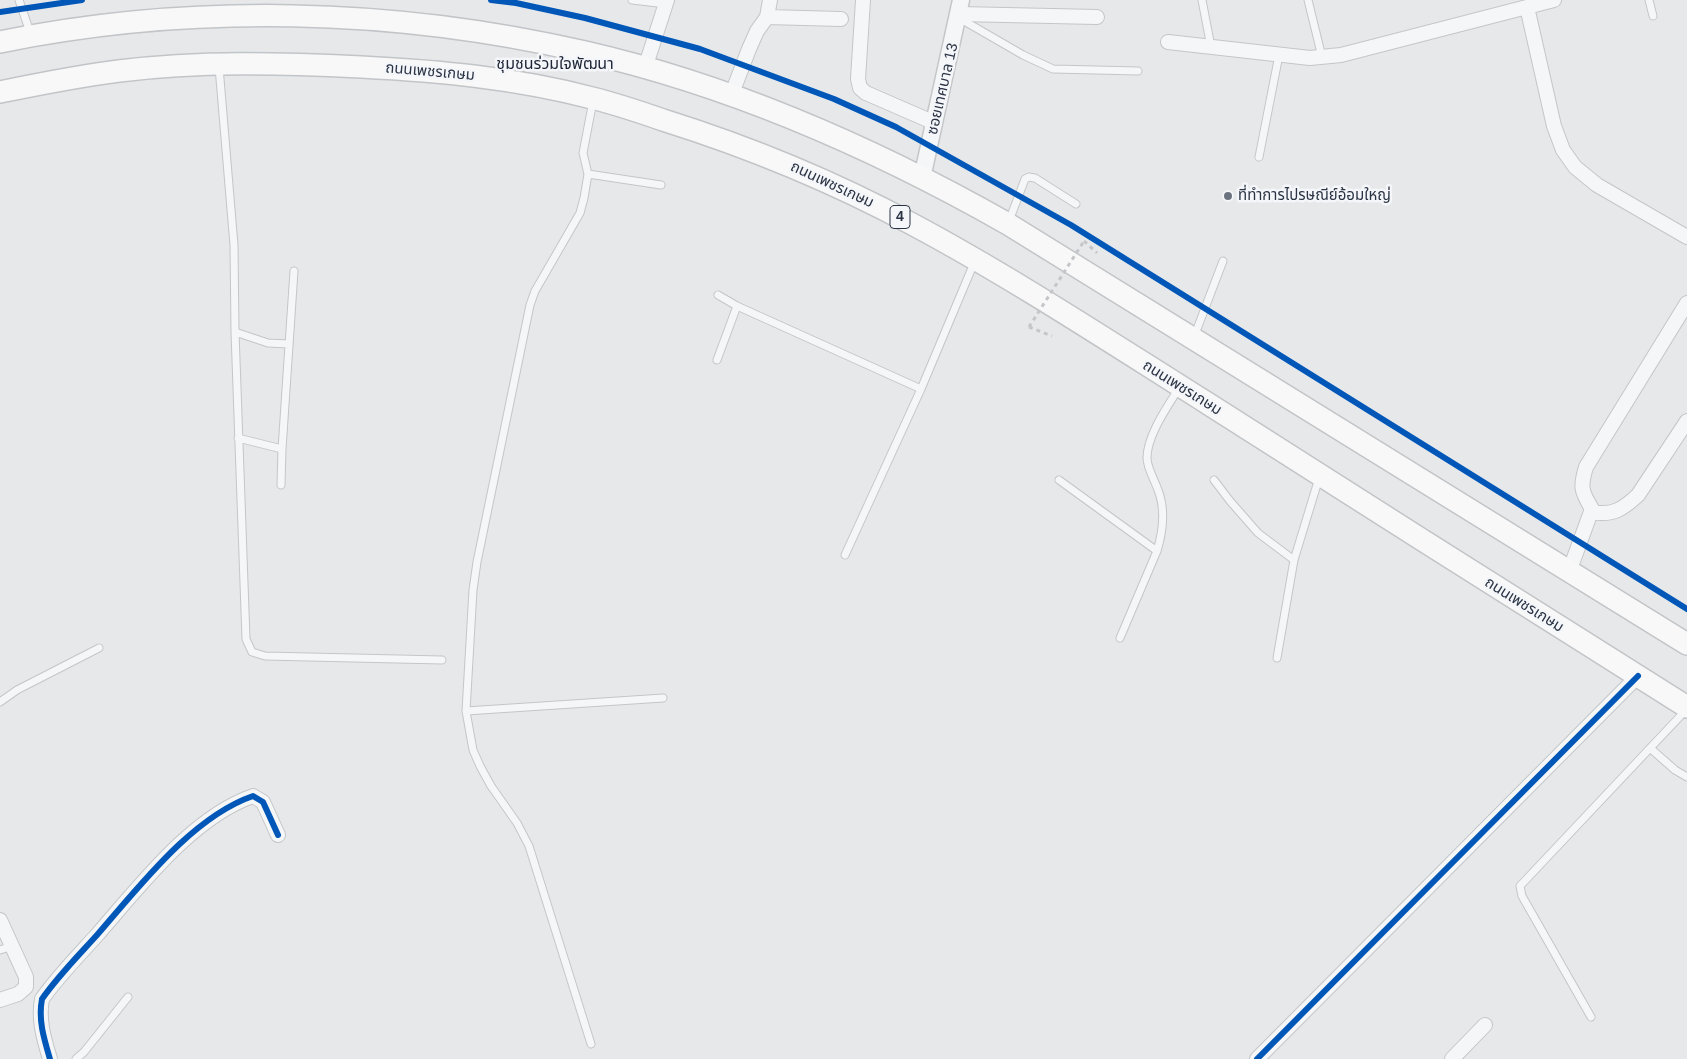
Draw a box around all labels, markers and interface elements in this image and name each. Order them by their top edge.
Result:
street label: ซอยเทศบาล 13 [924,41,962,137]
district label: ชุมชนร่วมใจพัฒนา [496,55,614,75]
street label: ถนนเพชรเกษม [384,59,476,85]
street label: ถนนเพชรเกษม [788,158,876,212]
place label: ที่ทำการไปรษณีย์อ้อมใหญ่ [1238,187,1391,205]
marker: ที่ทำการไปรษณีย์อ้อมใหญ่ [1222,190,1234,202]
road number: 4 [890,206,910,228]
street label: ถนนเพชรเกษม [1139,357,1225,419]
street label: ถนนเพชรเกษม [1481,574,1567,636]

